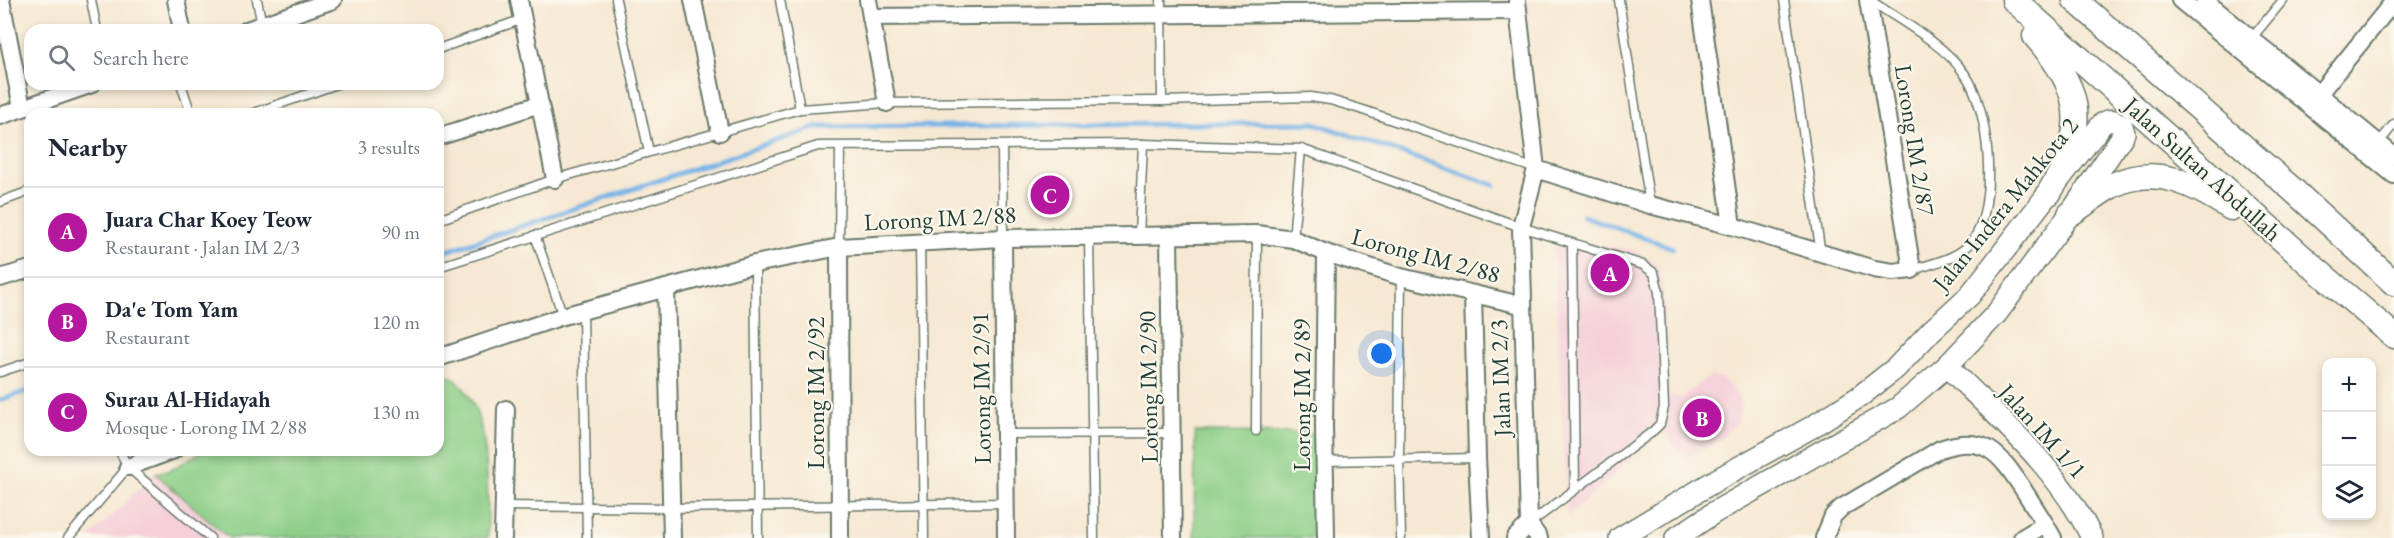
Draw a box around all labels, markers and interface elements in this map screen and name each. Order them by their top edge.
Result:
search box [24,24,444,90]
icon: search [45,41,78,74]
text: Search here [93,43,188,72]
street label: Lorong IM 2/87 [1888,62,1942,218]
street label: Jalan Sultan Abdullah [2116,89,2288,248]
street label: Jalan Indera Mahkota 2 [1924,110,2085,299]
text: Nearby [48,130,128,164]
text: 3 results [357,134,420,160]
pin: C [1030,172,1070,218]
street label: Lorong IM 2/88 [863,199,1017,237]
text: Juara Char Koey Teow [105,205,312,234]
text: A [60,219,75,245]
text: 90 m [381,219,420,245]
street label: Lorong IM 2/88 [1348,220,1504,290]
text: Restaurant · Jalan IM 2/3 [105,234,300,260]
pin: A [1590,250,1630,296]
text: Da'e Tom Yam [105,295,238,324]
text: B [61,309,74,335]
text: 120 m [372,309,420,335]
street label: Lorong IM 2/90 [1131,311,1165,463]
street label: Lorong IM 2/91 [964,312,998,464]
street label: Lorong IM 2/92 [800,316,831,469]
street label: Lorong IM 2/89 [1286,318,1317,471]
street label: Jalan IM 2/3 [1482,319,1518,439]
text: Restaurant [105,324,190,350]
your location [1367,339,1396,368]
map controls [2322,358,2376,520]
button: + [2322,358,2376,412]
street label: Jalan IM 1/1 [1991,375,2094,485]
text: Surau Al-Hidayah [105,385,270,414]
pin: B [1682,396,1722,440]
text: C [60,399,75,425]
text: 130 m [372,399,420,425]
button: − [2322,412,2376,466]
text: Mosque · Lorong IM 2/88 [105,414,307,440]
button: layers [2322,466,2376,520]

